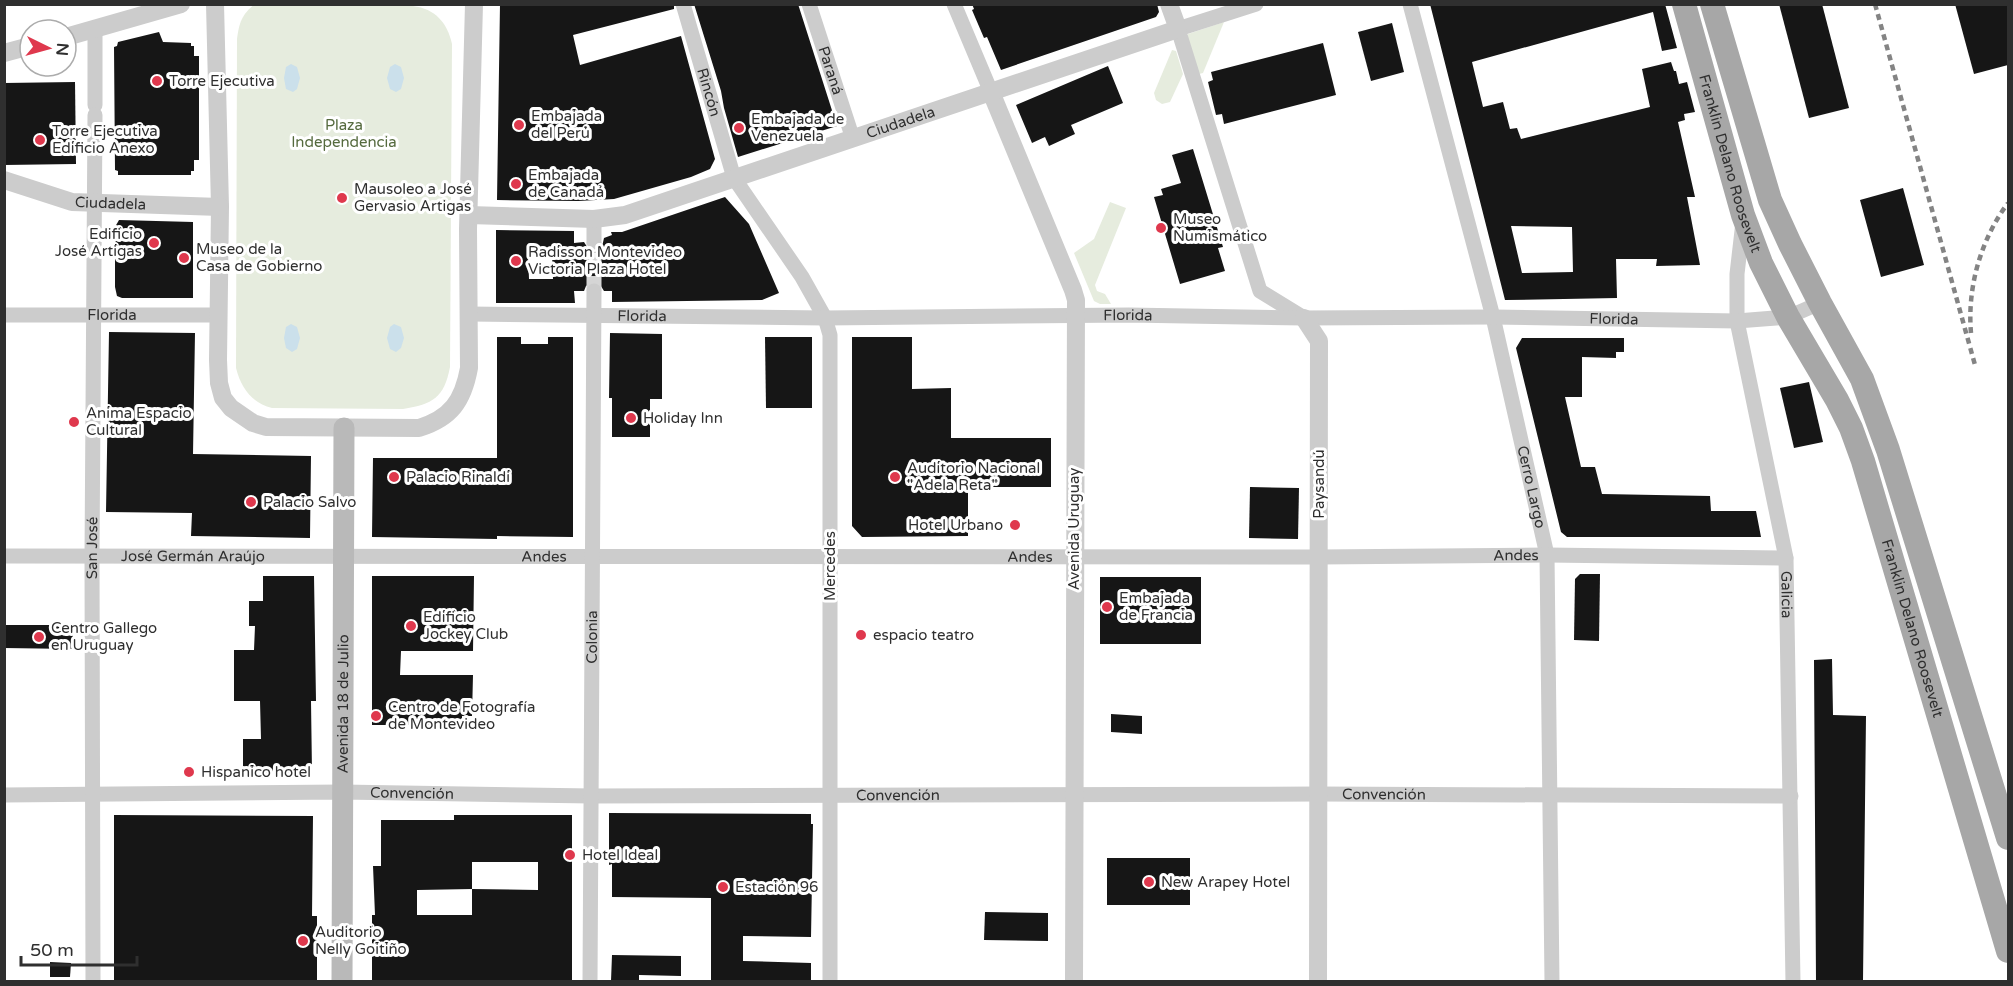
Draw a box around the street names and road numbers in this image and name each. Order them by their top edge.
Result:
street label: Paraná [814,44,847,97]
street label: Rincón [693,66,725,119]
street label: Franklin Delano Roosevelt [1695,72,1765,255]
street label: Ciudadela [864,102,937,142]
street label: Ciudadela [75,193,146,214]
street label: Florida [87,306,137,324]
street label: Florida [1103,306,1153,324]
street label: Florida [617,307,667,325]
street label: Florida [1589,310,1639,328]
street label: Cerro Largo [1513,444,1550,530]
street label: Paysandú [1310,449,1328,519]
street label: Avenida Uruguay [1065,468,1083,590]
street label: San José [83,517,101,579]
street label: Mercedes [821,531,839,601]
street label: Franklin Delano Roosevelt [1878,537,1947,720]
street label: Andes [1493,546,1539,564]
street label: José Germán Araújo [121,547,265,565]
street label: Andes [521,547,567,565]
street label: Andes [1007,548,1053,566]
street label: Galicia [1777,571,1796,619]
street label: Colonia [583,610,601,664]
street label: Avenida 18 de Julio [334,634,352,774]
street label: Convención [370,783,454,803]
street label: Convención [1342,785,1426,803]
street label: Convención [856,786,940,804]

